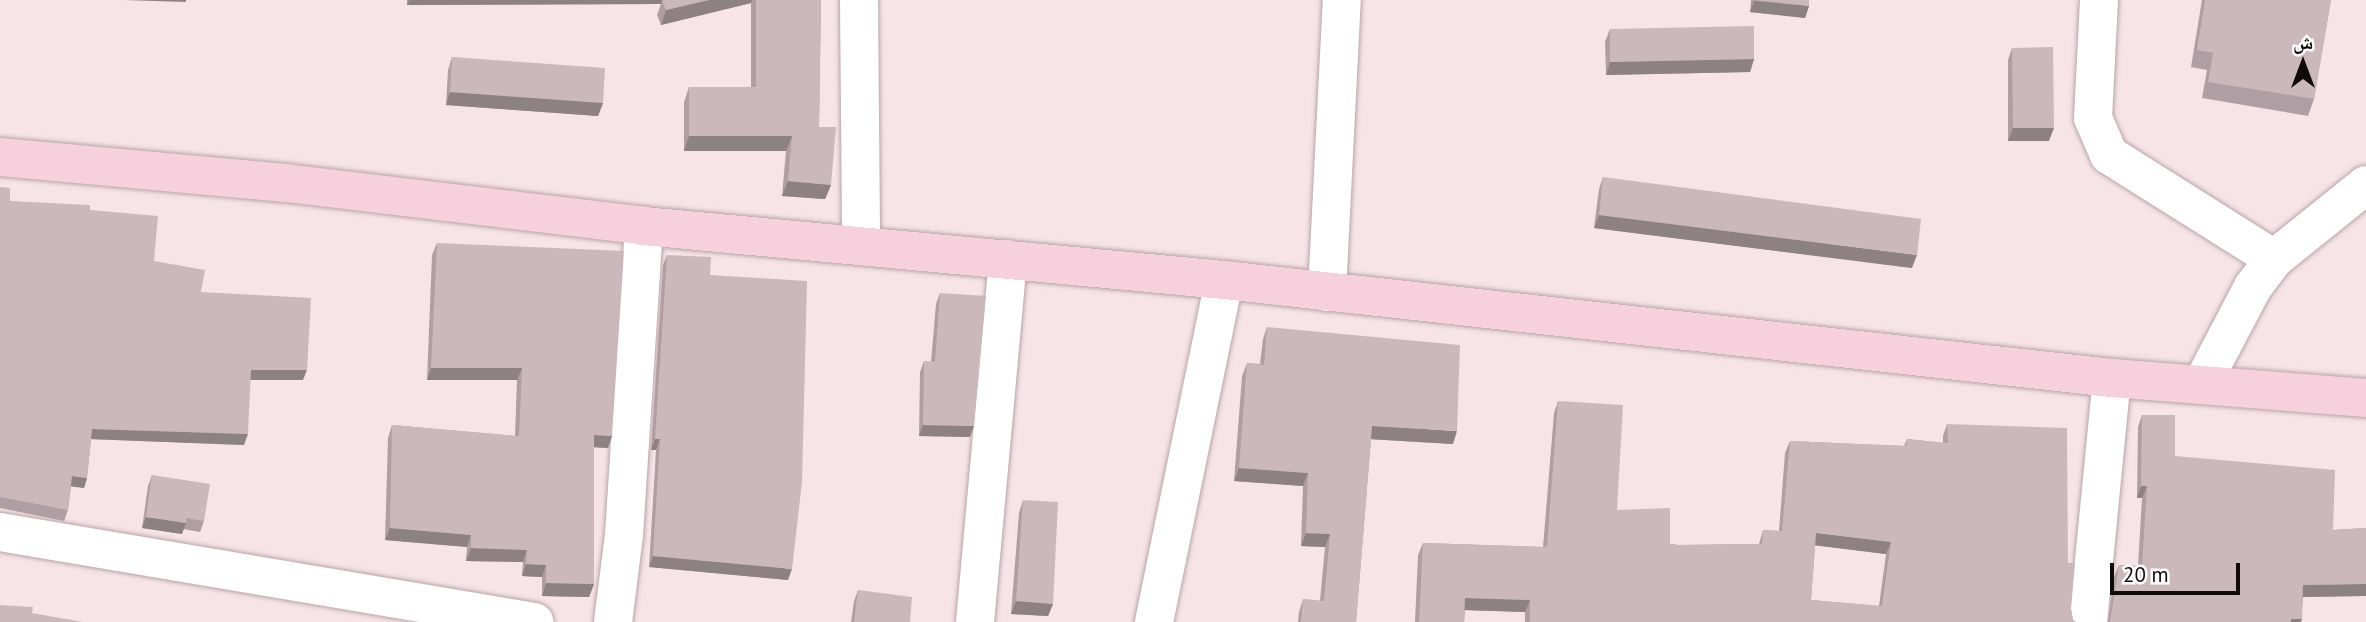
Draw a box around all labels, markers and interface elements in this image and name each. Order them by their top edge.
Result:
north arrow [2268,28,2338,98]
text: ش [2293,30,2313,54]
scale bar [2114,548,2244,592]
text: 20 m [2123,561,2169,588]

